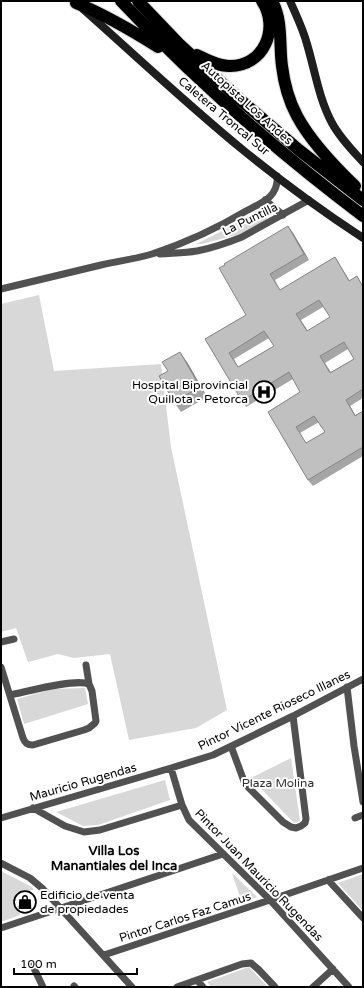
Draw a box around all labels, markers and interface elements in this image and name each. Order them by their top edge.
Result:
street label: Autopista Los Andes [198,58,296,148]
street label: Caletera Troncal Sur [176,74,273,158]
street label: La Puntilla [220,200,280,238]
place label: Hospital Biprovincial Quillota - Petorca [132,378,248,406]
hospital icon: Hospital Biprovincial Quillota - Petorca [251,379,277,405]
street label: Pintor Vicente Rioseco Illanes [196,667,353,753]
street label: Mauricio Rugendas [28,760,138,804]
park label: Plaza Molina [242,776,314,790]
street label: Pintor Juan Mauricio Rugendas [192,806,326,944]
district label: Villa Los Manantiales del Inca [51,843,177,874]
place label: Edificio de venta de propiedades [40,888,135,916]
shop icon: Edificio de venta de propiedades [12,889,38,915]
street label: Pintor Carlos Faz Camus [117,889,253,945]
scale bar [14,950,137,976]
text: 100 m [20,957,57,971]

